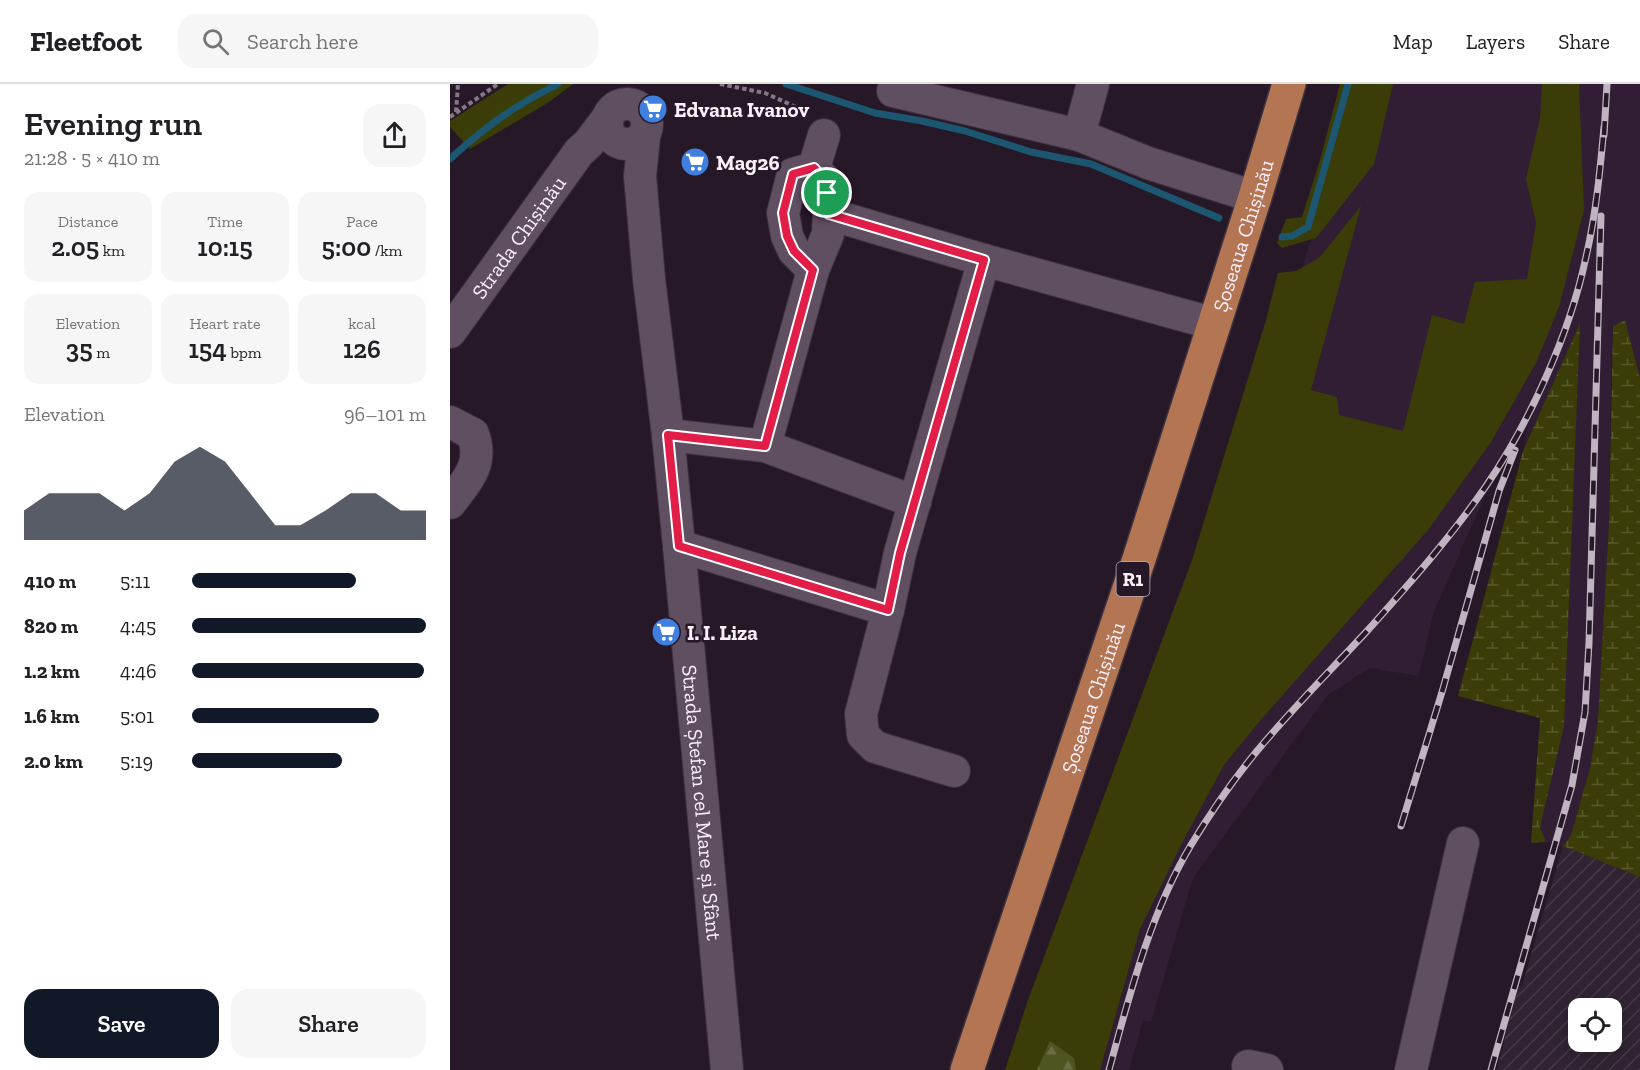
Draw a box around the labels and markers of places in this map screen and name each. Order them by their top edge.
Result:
supermarket icon: Edvana Ivanov [637,93,669,125]
place label: Edvana Ivanov [674,97,809,122]
supermarket icon: Mag26 [679,146,711,178]
place label: Mag26 [716,150,780,175]
pin [801,167,852,218]
supermarket icon: I. I. Liza [650,616,682,648]
place label: I. I. Liza [687,620,758,645]

